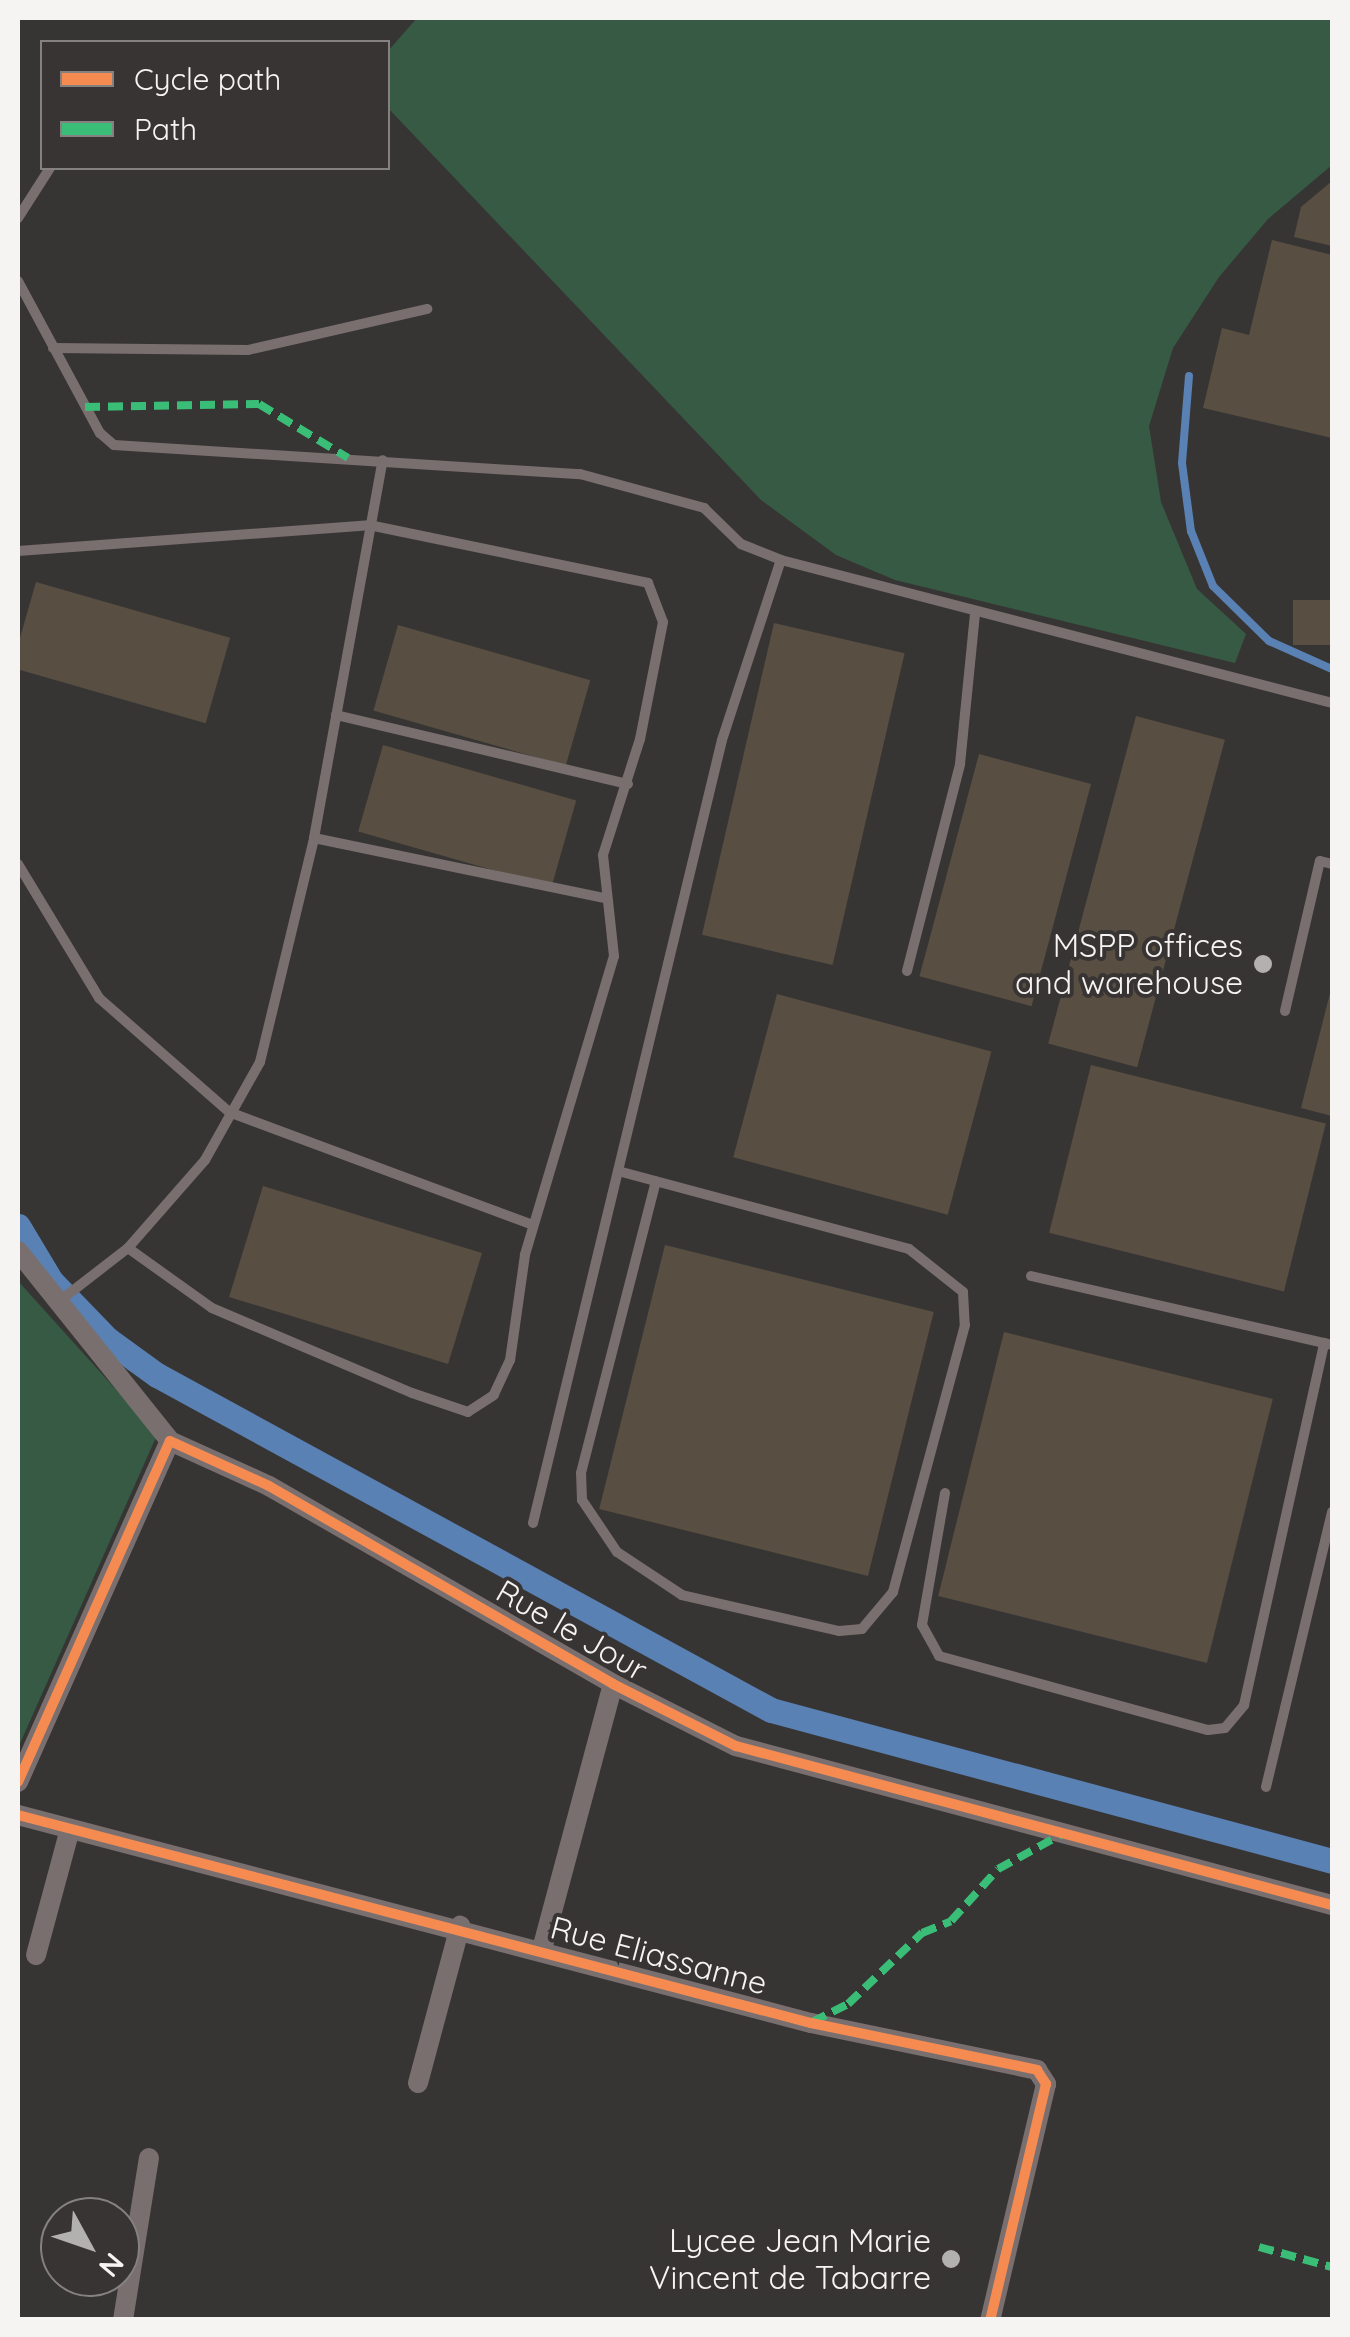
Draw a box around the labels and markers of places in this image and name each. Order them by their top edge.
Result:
place label: MSPP offices and warehouse [1015,927,1243,1002]
marker: MSPP offices and warehouse [1252,953,1274,975]
place label: Lycee Jean Marie Vincent de Tabarre [649,2222,931,2297]
marker: Lycee Jean Marie Vincent de Tabarre [940,2248,962,2270]

